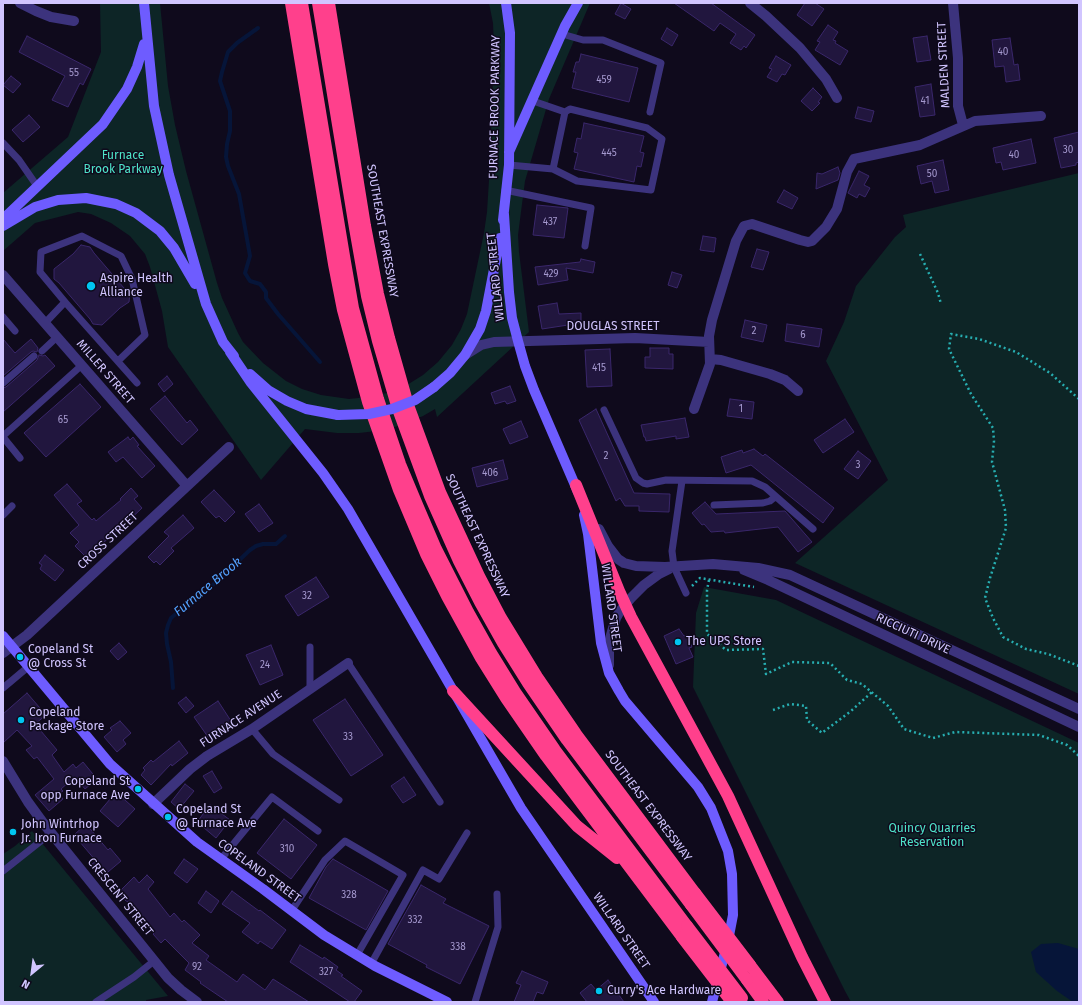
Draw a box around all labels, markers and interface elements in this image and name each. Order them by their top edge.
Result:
street label: MALDEN STREET [935,21,953,109]
street label: FURNACE BROOK PARKWAY [487,35,503,179]
house number: 40 [998,46,1008,58]
house number: 55 [69,67,79,79]
house number: 459 [596,74,612,86]
house number: 41 [920,95,930,107]
house number: 30 [1063,144,1073,156]
house number: 445 [601,147,617,159]
park label: Furnace Brook Parkway [83,149,163,177]
house number: 40 [1009,149,1019,161]
street label: SOUTHEAST EXPRESSWAY [363,163,401,299]
house number: 50 [927,168,937,180]
house number: 437 [543,216,557,228]
street label: WILLARD STREET [484,232,508,322]
house number: 429 [543,268,559,280]
place label: Aspire Health Alliance [100,272,173,300]
marker: Aspire Health Alliance [85,280,97,292]
street label: DOUGLAS STREET [567,320,659,334]
house number: 2 [752,325,756,337]
house number: 6 [800,329,806,341]
street label: MILLER STREET [73,337,137,407]
house number: 415 [592,362,606,374]
house number: 1 [739,403,743,415]
house number: 65 [58,414,68,426]
house number: 2 [604,450,608,462]
house number: 3 [856,459,860,471]
house number: 406 [482,467,498,479]
street label: SOUTHEAST EXPRESSWAY [442,472,512,600]
street label: CROSS STREET [75,509,141,573]
water label: Furnace Brook [171,554,245,620]
street label: WILLARD STREET [598,563,624,653]
house number: 32 [302,590,312,602]
street label: RICCIUTI DRIVE [874,611,952,657]
place label: The UPS Store [686,635,762,649]
marker: The UPS Store [673,637,683,647]
place label: Copeland St @ Cross St [28,643,93,671]
marker: Copeland St @ Cross St [15,652,25,662]
house number: 24 [260,659,270,671]
street label: FURNACE AVENUE [197,687,285,751]
place label: Copeland Package Store [29,706,104,734]
marker: Copeland Package Store [16,715,26,725]
house number: 33 [343,731,353,743]
street label: SOUTHEAST EXPRESSWAY [602,748,694,864]
place label: Copeland St opp Furnace Ave [40,775,130,803]
marker: Copeland St opp Furnace Ave [133,784,143,794]
place label: Copeland St @ Furnace Ave [176,803,257,831]
marker: Copeland St @ Furnace Ave [163,812,173,822]
place label: John Wintrhop Jr. Iron Furnace [21,818,102,846]
park label: Quincy Quarries Reservation [888,822,976,850]
marker: John Wintrhop Jr. Iron Furnace [8,827,18,837]
street label: COPELAND STREET [215,836,303,906]
house number: 310 [280,843,294,855]
street label: CRESCENT STREET [84,855,156,939]
house number: 328 [341,889,357,901]
street label: WILLARD STREET [590,890,652,972]
house number: 332 [408,914,422,926]
house number: 338 [450,941,466,953]
north arrow [12,953,52,993]
house number: 92 [192,961,202,973]
house number: 327 [319,966,333,978]
text: N [20,976,32,991]
place label: Curry's Ace Hardware [607,984,721,998]
marker: Curry's Ace Hardware [594,986,604,996]

